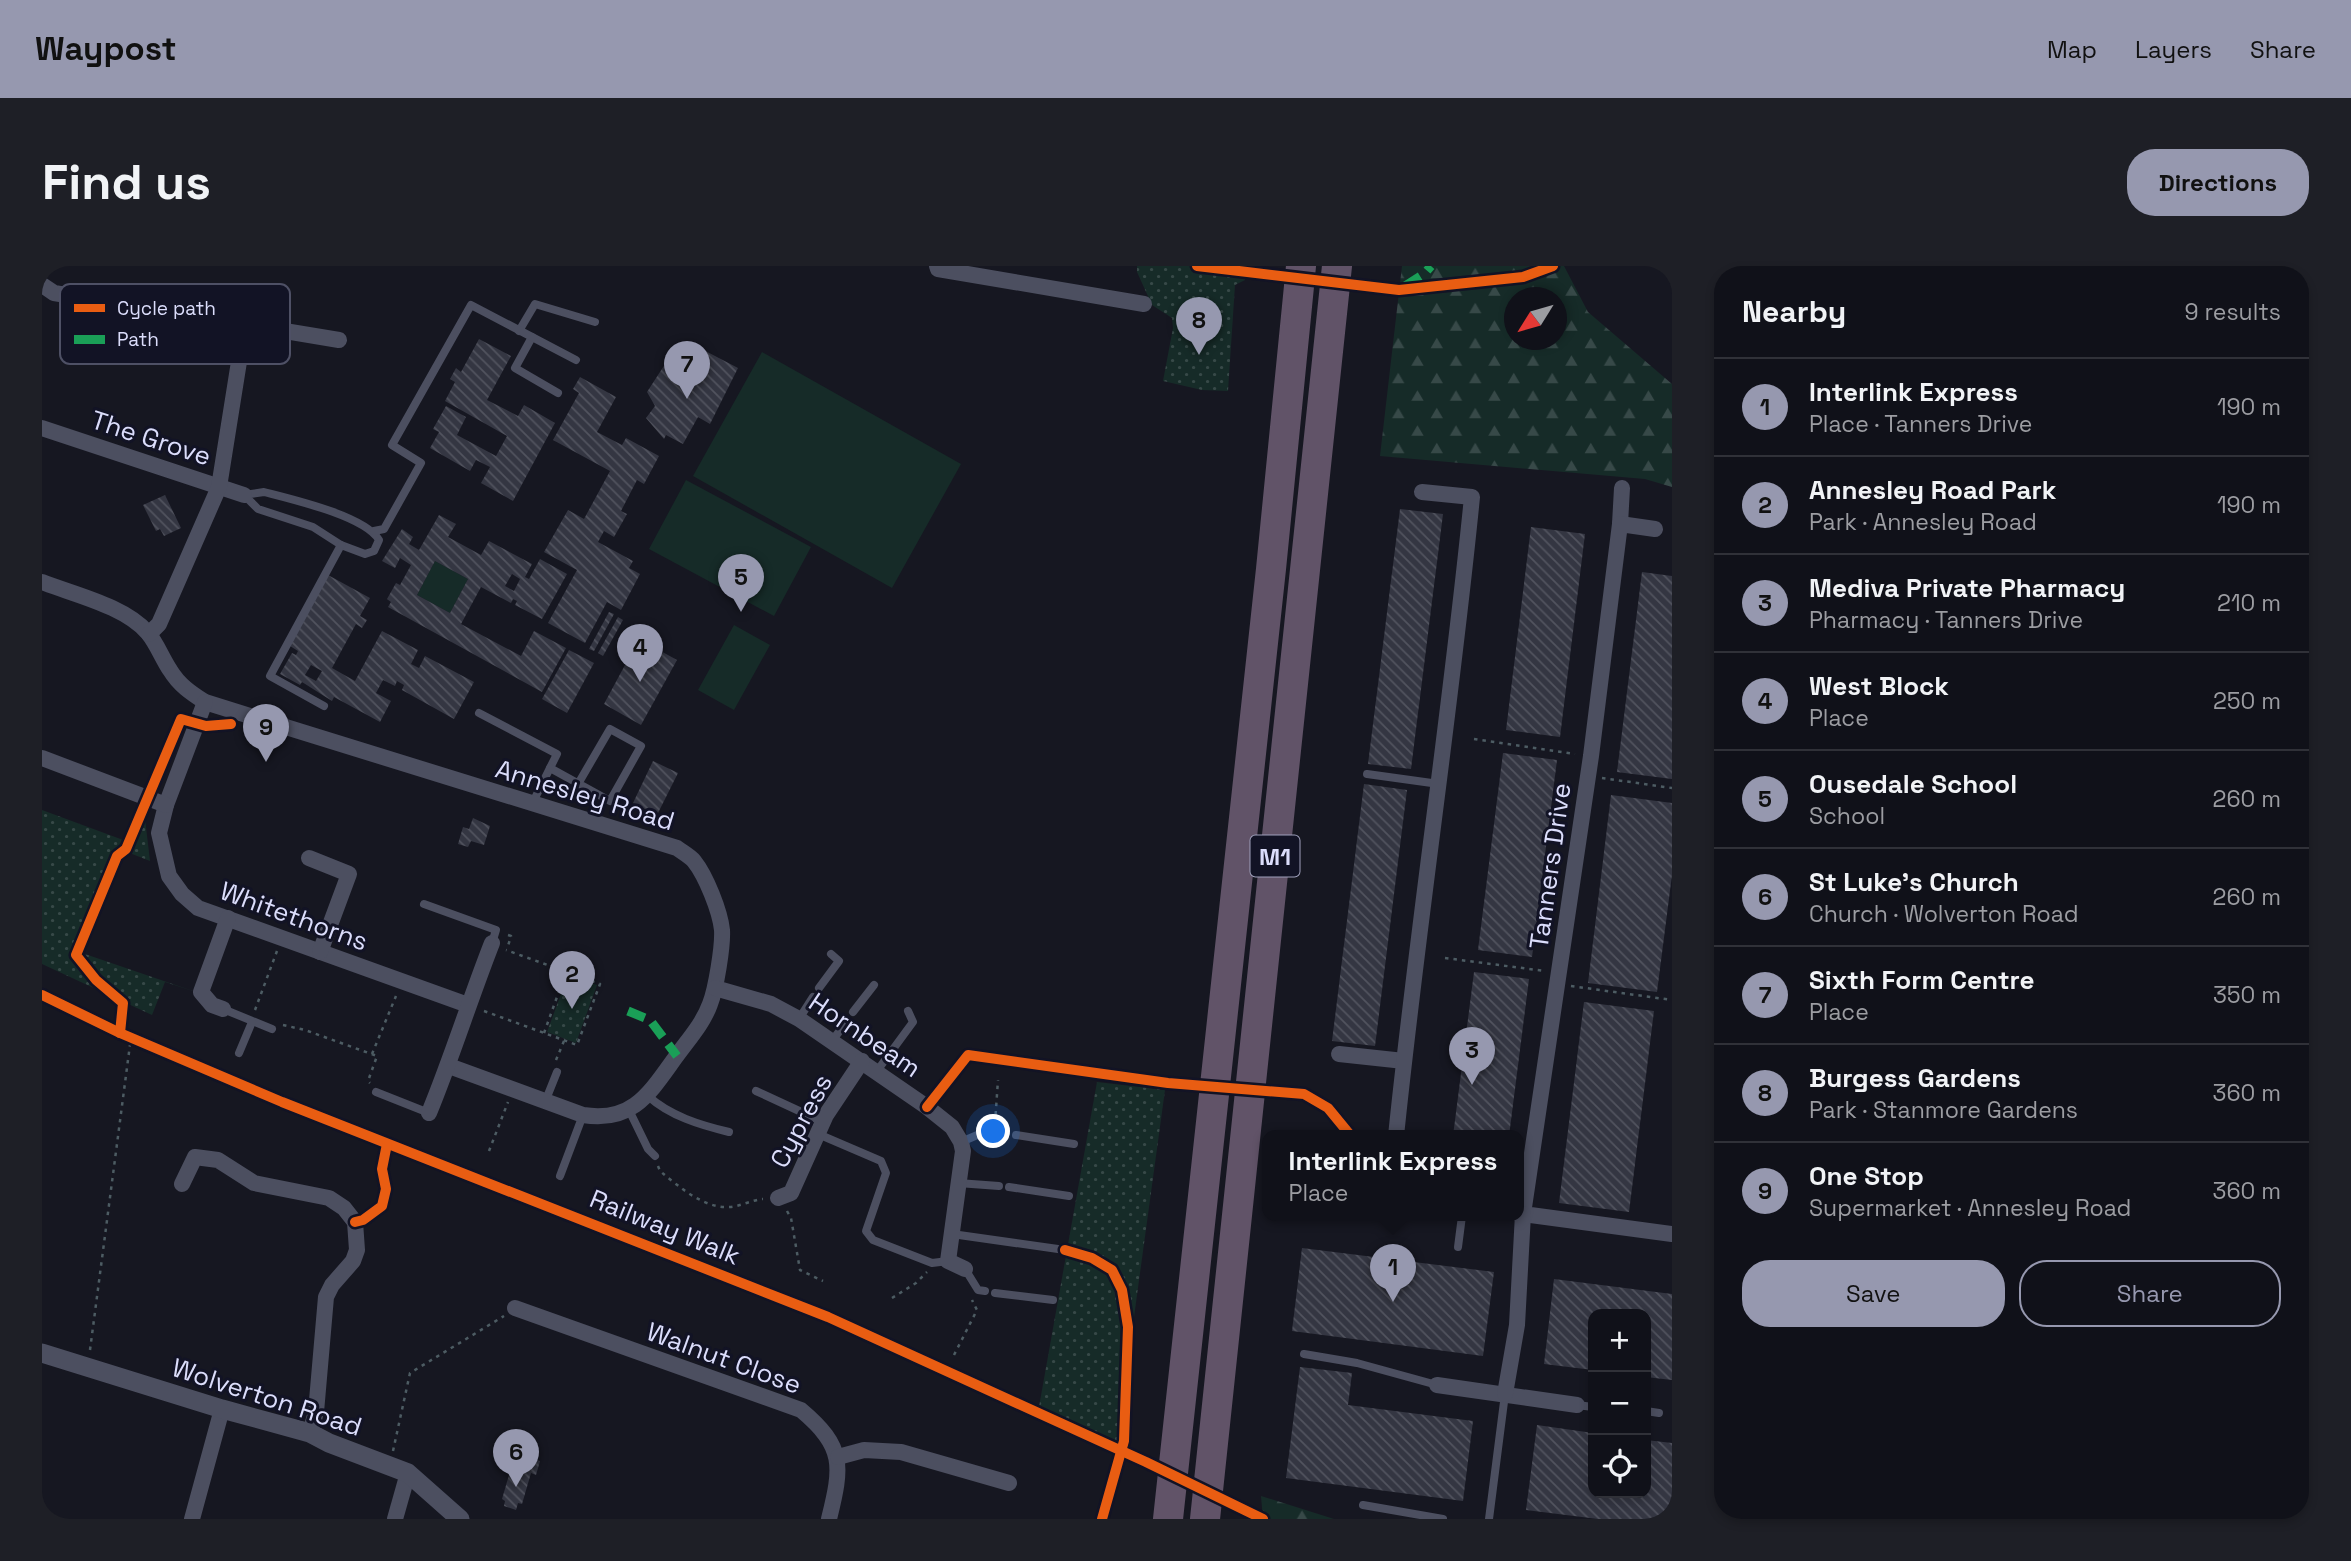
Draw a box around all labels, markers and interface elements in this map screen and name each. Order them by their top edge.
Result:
text: Waypost [35,28,177,70]
text: Map [2047,34,2097,65]
text: Layers [2135,34,2212,65]
text: Share [2250,34,2316,65]
button: Directions [2127,149,2309,216]
text: Find us [42,151,211,213]
legend [60,284,290,364]
north arrow [1504,287,1567,350]
text: Nearby [1742,292,1846,331]
text: Cycle path [117,296,216,321]
pin: 8 [1176,297,1222,355]
text: 9 results [2185,297,2281,327]
text: Path [117,327,159,352]
pin: 7 [664,341,710,399]
text: Interlink Express [1809,375,2018,409]
text: 1 [1760,392,1770,422]
text: 190 m [2217,392,2281,422]
street label: The Grove [87,403,215,473]
text: Place · Tanners Drive [1809,409,2032,439]
text: Annesley Road Park [1809,473,2056,507]
text: 2 [1758,490,1772,520]
text: 190 m [2217,490,2281,520]
text: Park · Annesley Road [1809,507,2037,537]
pin: 5 [718,554,764,612]
text: Mediva Private Pharmacy [1809,571,2125,605]
text: 3 [1758,588,1772,618]
text: 210 m [2217,588,2281,618]
text: Pharmacy · Tanners Drive [1809,605,2083,635]
pin: 4 [617,624,663,682]
text: West Block [1809,669,1949,703]
text: 4 [1758,686,1772,716]
text: 250 m [2213,686,2281,716]
text: Place [1809,703,1869,733]
pin: 9 [243,704,289,762]
street label: Annesley Road [491,752,679,838]
text: Ousedale School [1809,767,2017,801]
street label: Tanners Drive [1522,781,1578,951]
text: 5 [1758,784,1772,814]
text: 260 m [2213,784,2281,814]
text: School [1809,801,1885,831]
road number: M1 [1250,836,1300,876]
text: St Luke's Church [1809,865,2019,899]
street label: Whitethorns [215,874,373,958]
text: 6 [1758,882,1772,912]
text: 260 m [2213,882,2281,912]
text: Church · Wolverton Road [1809,899,2079,929]
pin: 2 [549,951,595,1009]
text: Sixth Form Centre [1809,963,2034,997]
text: 7 [1759,980,1771,1010]
text: 350 m [2213,980,2281,1010]
street label: Hornbeam [802,985,928,1085]
text: Place [1809,997,1869,1027]
pin: 3 [1449,1027,1495,1085]
text: Burgess Gardens [1809,1061,2021,1095]
street label: Cypress [762,1068,840,1174]
text: 8 [1758,1078,1772,1108]
text: 360 m [2213,1078,2281,1108]
text: Park · Stanmore Gardens [1809,1095,2078,1125]
your location [976,1114,1010,1148]
popup [1262,1130,1524,1221]
text: Interlink Express [1289,1144,1497,1178]
text: One Stop [1809,1159,1924,1193]
text: 9 [1758,1176,1772,1206]
text: 360 m [2213,1176,2281,1206]
text: Place [1289,1178,1348,1208]
street label: Railway Walk [585,1181,745,1273]
text: Supermarket · Annesley Road [1809,1193,2131,1223]
pin: 1 [1370,1244,1416,1302]
button: Save [1742,1260,2005,1327]
button: Share [2019,1260,2281,1327]
map controls [1588,1309,1651,1498]
button: + [1588,1309,1651,1372]
street label: Walnut Close [642,1314,806,1402]
street label: Wolverton Road [168,1350,366,1444]
button: − [1588,1372,1651,1435]
pin: 6 [493,1429,539,1487]
button: locate [1588,1435,1651,1498]

